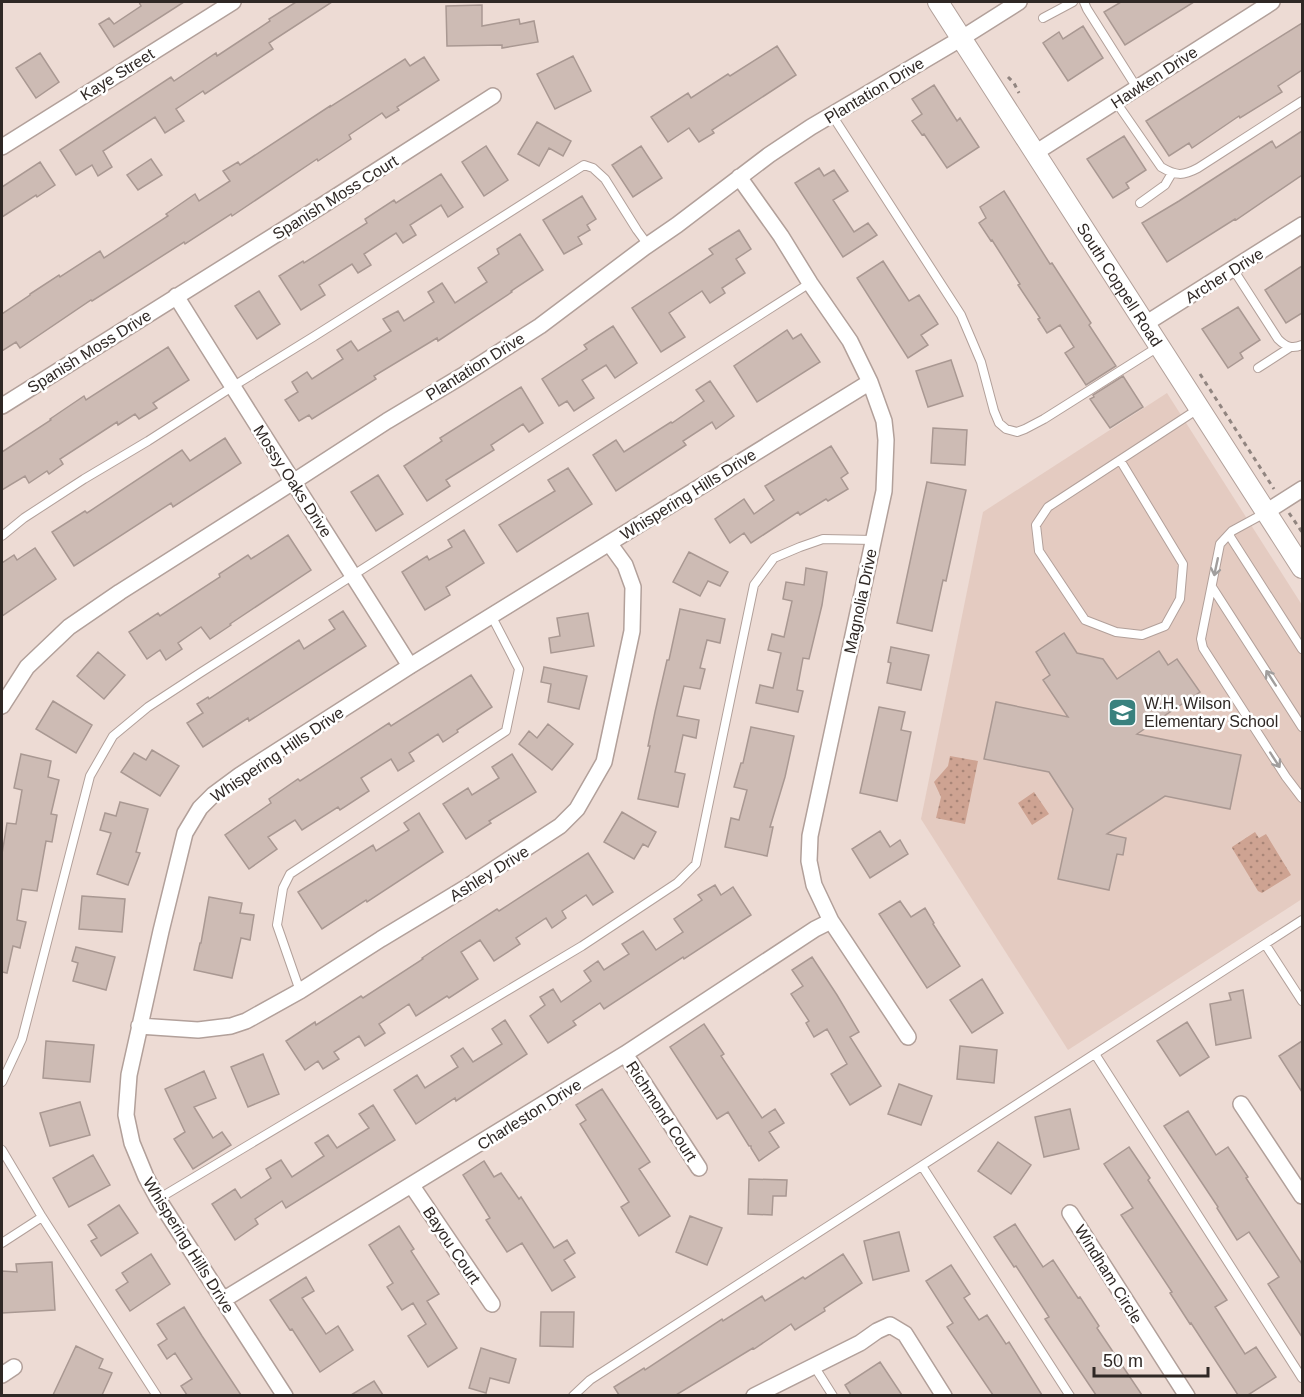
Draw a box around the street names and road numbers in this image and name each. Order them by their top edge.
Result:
street label: Hawken Drive [1108,43,1201,112]
street label: Kaye Street [77,45,158,104]
street label: Plantation Drive [821,54,927,127]
street label: Spanish Moss Court [270,152,401,243]
street label: South Coppell Road [1073,220,1165,350]
street label: Archer Drive [1182,245,1267,306]
street label: Spanish Moss Drive [24,306,154,396]
street label: Plantation Drive [423,329,528,404]
street label: Mossy Oaks Drive [250,422,335,540]
street label: Whispering Hills Drive [617,446,759,543]
street label: Magnolia Drive [841,547,880,655]
street label: Whispering Hills Drive [208,704,347,805]
street label: Ashley Drive [447,842,532,904]
street label: Richmond Court [623,1058,700,1165]
street label: Charleston Drive [474,1076,584,1153]
street label: Whispering Hills Drive [140,1174,237,1316]
street label: Bayou Court [420,1204,484,1287]
street label: Windham Circle [1071,1222,1146,1327]

